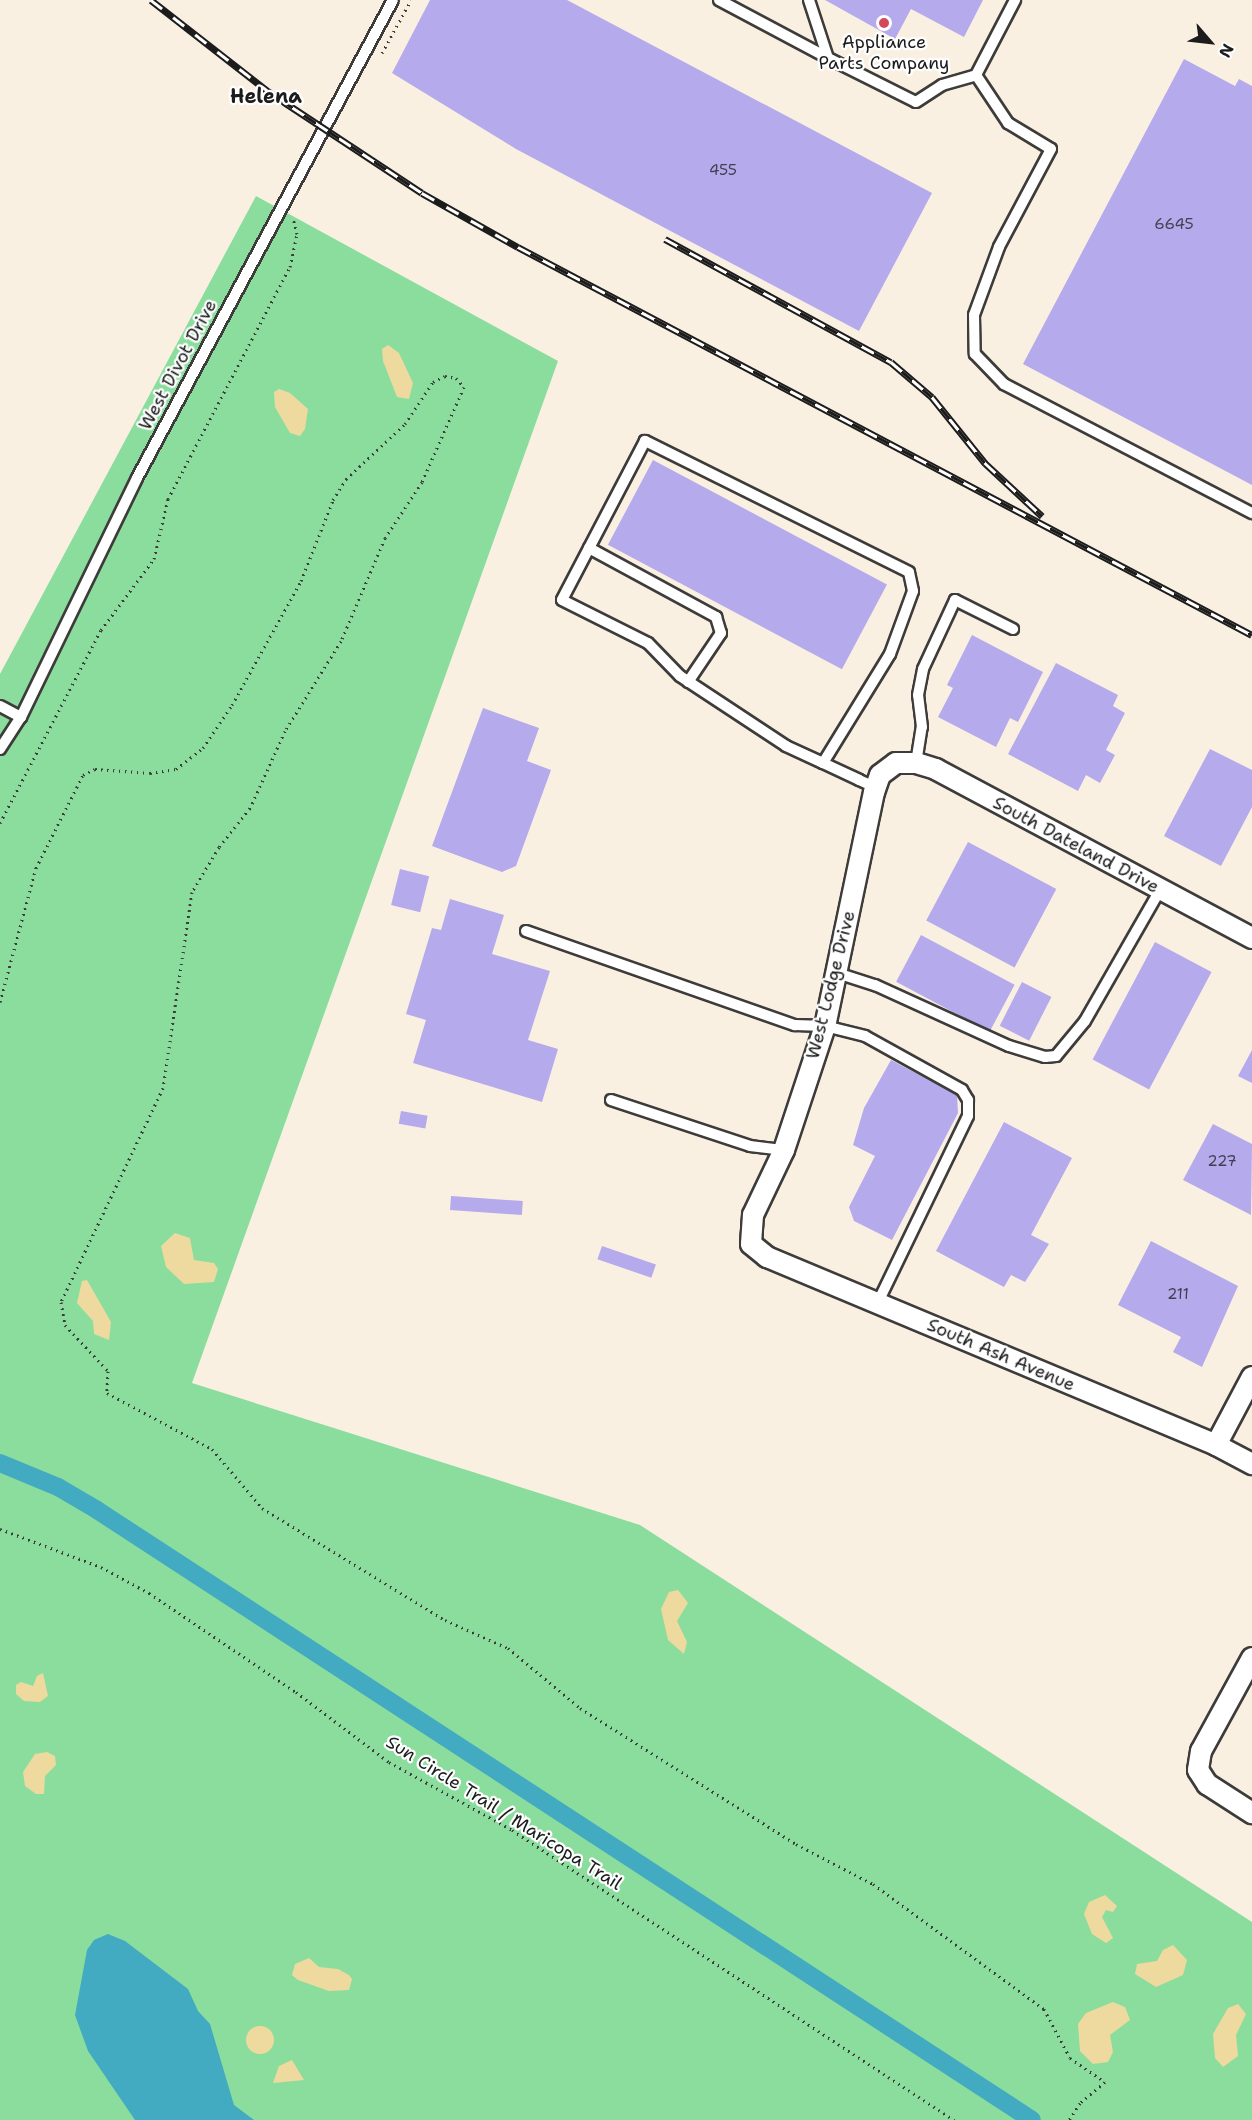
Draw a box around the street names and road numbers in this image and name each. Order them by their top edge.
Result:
street label: West Divot Drive [135,296,221,434]
street label: South Dateland Drive [989,792,1163,898]
street label: West Lodge Drive [802,909,860,1061]
street label: South Ash Avenue [924,1314,1078,1396]
street label: Sun Circle Trail / Maricopa Trail [382,1731,626,1895]

